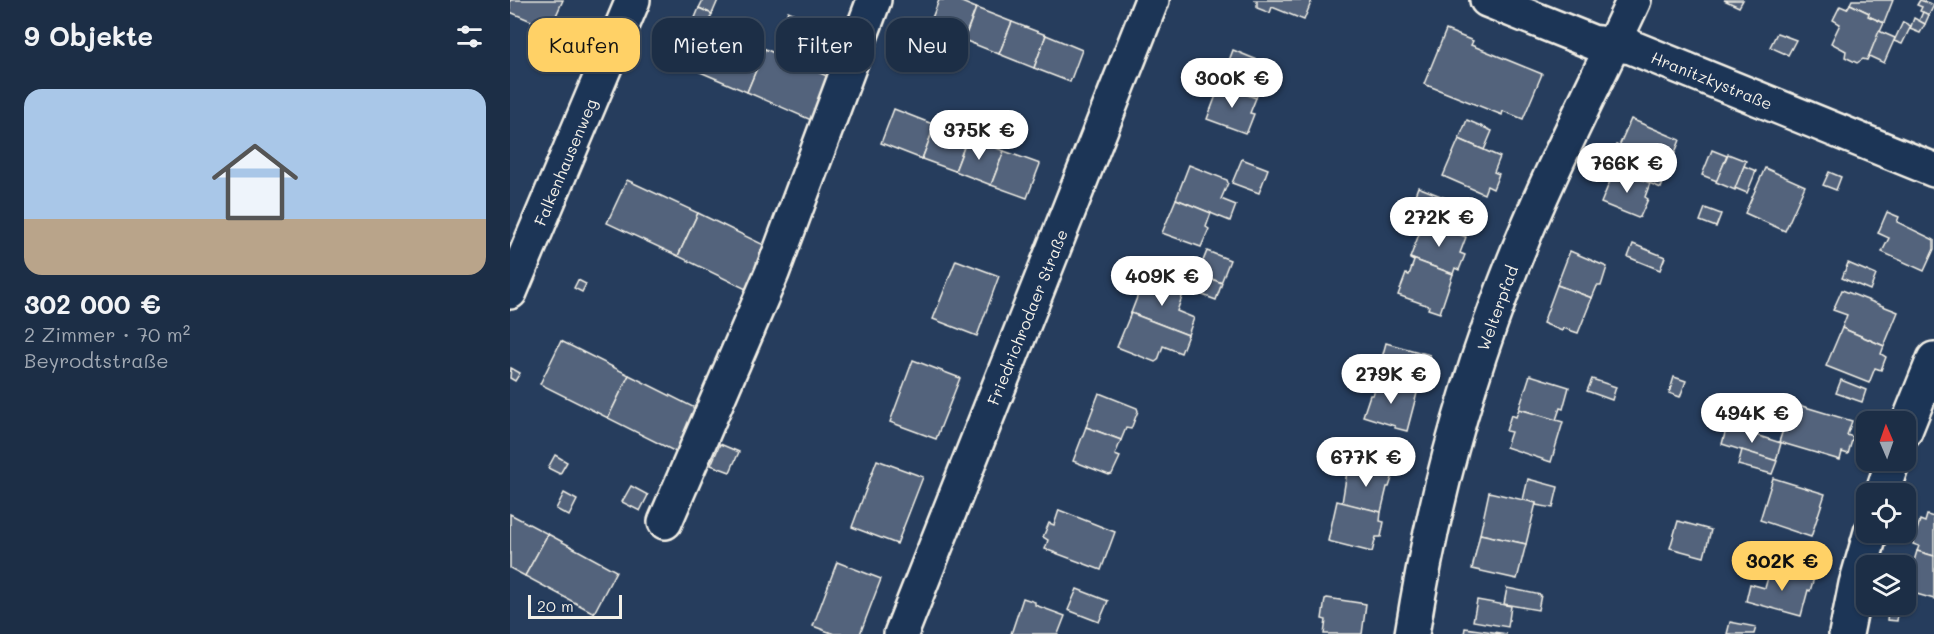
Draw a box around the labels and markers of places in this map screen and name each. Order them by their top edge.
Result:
pin: 300K € [1183,58,1281,109]
pin: 375K € [930,110,1028,161]
pin: 766K € [1578,143,1676,194]
pin: 272K € [1390,197,1488,248]
pin: 409K € [1113,256,1211,307]
pin: 279K € [1342,354,1440,405]
pin: 494K € [1703,393,1801,444]
pin: 677K € [1317,437,1415,488]
pin: 302K € [1733,541,1831,592]

